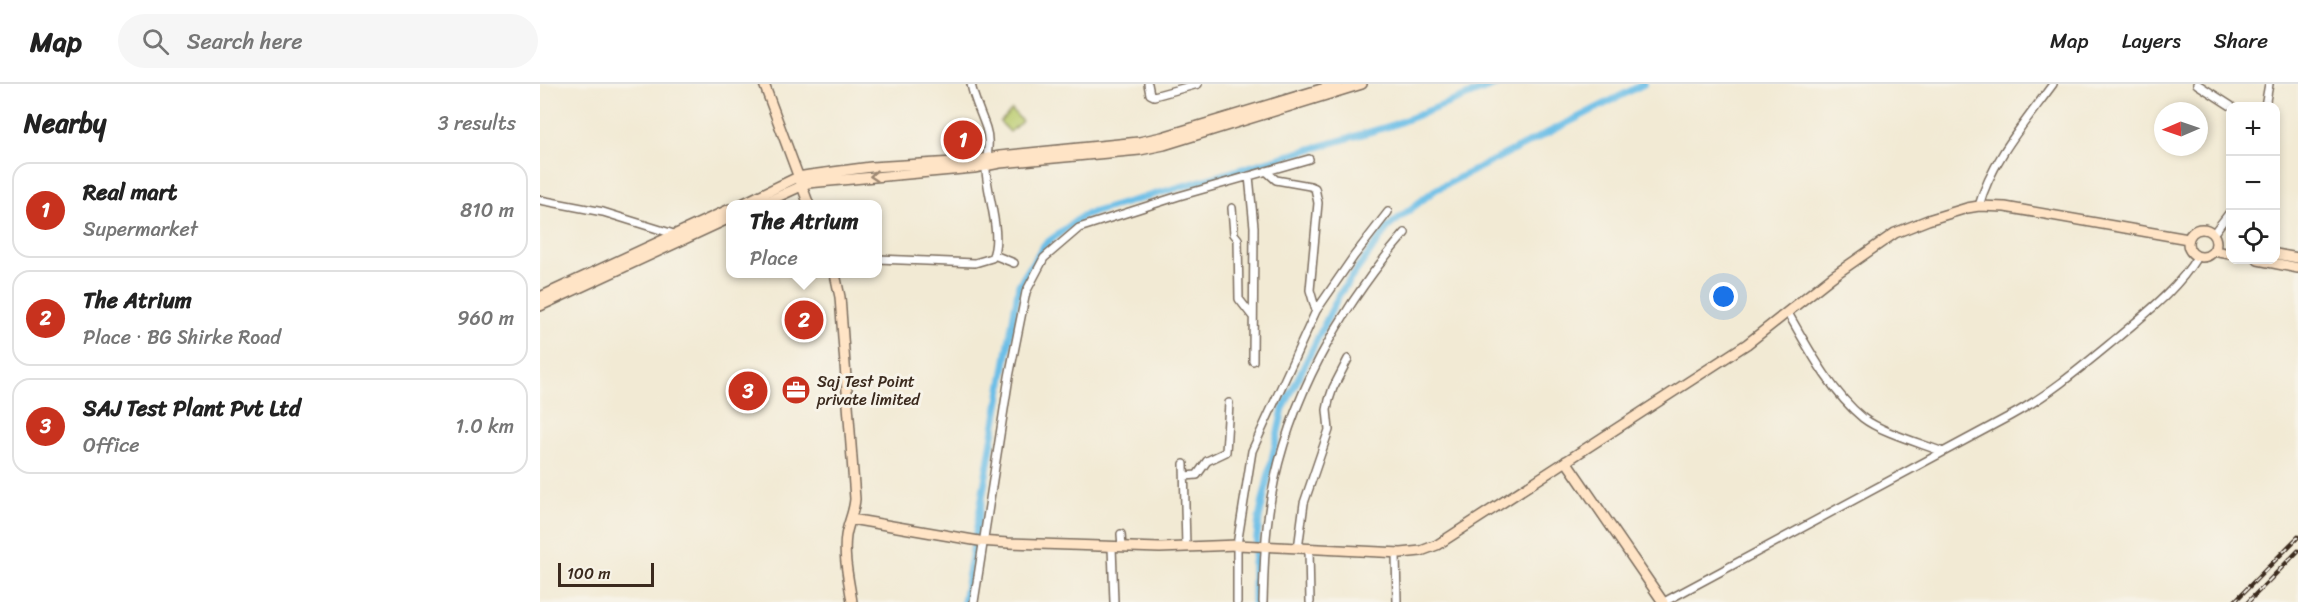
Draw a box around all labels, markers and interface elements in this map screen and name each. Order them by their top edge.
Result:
search box [118,14,538,68]
text: Map [30,17,82,66]
text: Search here [187,22,303,61]
text: Map [2050,22,2089,60]
text: Layers [2122,22,2181,60]
text: Share [2214,22,2268,60]
icon: search [139,25,172,58]
text: Nearby [24,100,106,146]
north arrow [2154,102,2208,156]
map controls [2226,102,2280,264]
button: + [2226,102,2280,156]
text: 3 results [438,106,516,141]
pin: 1 [944,118,982,162]
button: − [2226,156,2280,210]
one-way arrow [869,169,878,182]
text: Real mart [83,173,177,212]
text: 1 [41,193,50,228]
text: 810 m [460,193,514,228]
popup [726,200,882,278]
text: The Atrium [750,202,858,241]
button: locate [2226,210,2280,264]
text: Supermarket [83,212,198,247]
text: Place [750,241,798,276]
text: The Atrium [83,281,192,320]
your location [1709,282,1738,311]
pin: 2 [784,298,824,342]
text: 2 [40,301,51,336]
text: 960 m [457,301,514,336]
text: Place · BG Shirke Road [83,320,281,355]
place label: Saj Test Point private limited [816,367,921,414]
pin: 3 [728,368,768,414]
office icon: Saj Test Point private limited [780,374,812,406]
text: SAJ Test Plant Pvt Ltd [83,389,301,428]
text: 3 [40,409,51,444]
text: 1.0 km [456,409,514,444]
text: Office [83,428,139,463]
text: 100 m [567,559,611,588]
scale bar [558,560,654,588]

